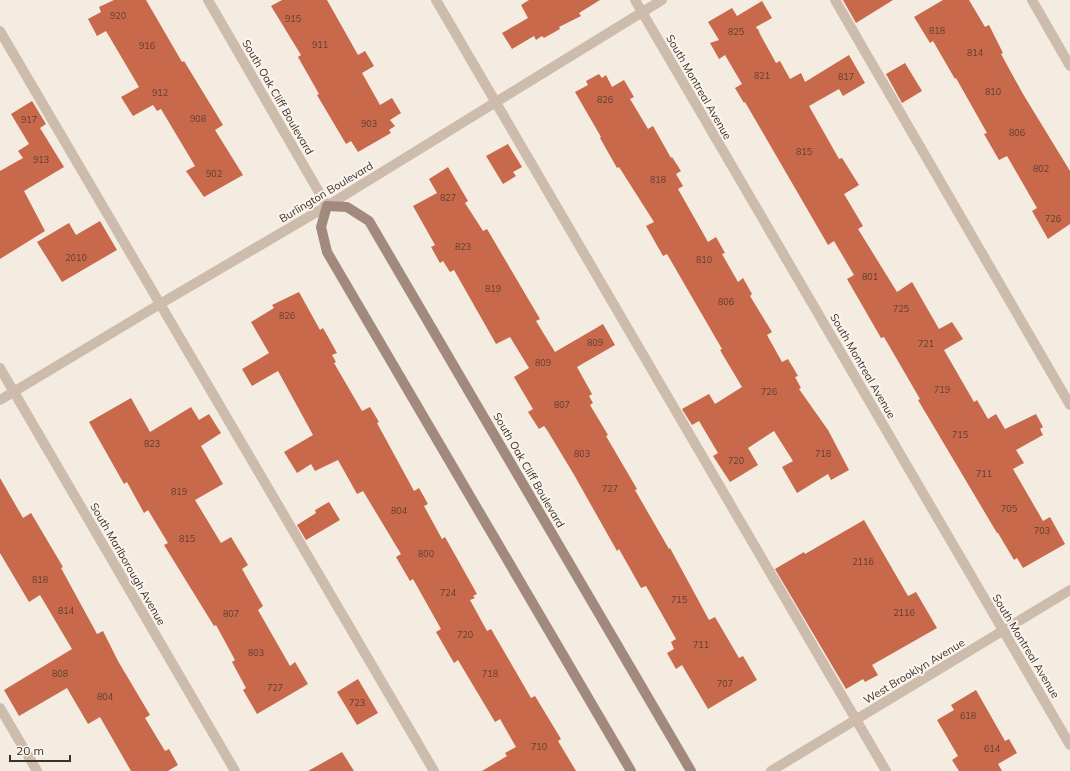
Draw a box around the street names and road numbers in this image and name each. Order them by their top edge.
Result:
street label: South Montreal Avenue [663,32,735,142]
street label: South Oak Cliff Boulevard [239,37,317,157]
street label: Burlington Boulevard [277,158,375,226]
street label: South Montreal Avenue [827,311,899,421]
street label: South Oak Cliff Boulevard [490,410,568,530]
street label: South Marlborough Avenue [87,500,169,628]
street label: South Montreal Avenue [989,591,1063,701]
street label: West Brooklyn Avenue [861,635,967,707]

